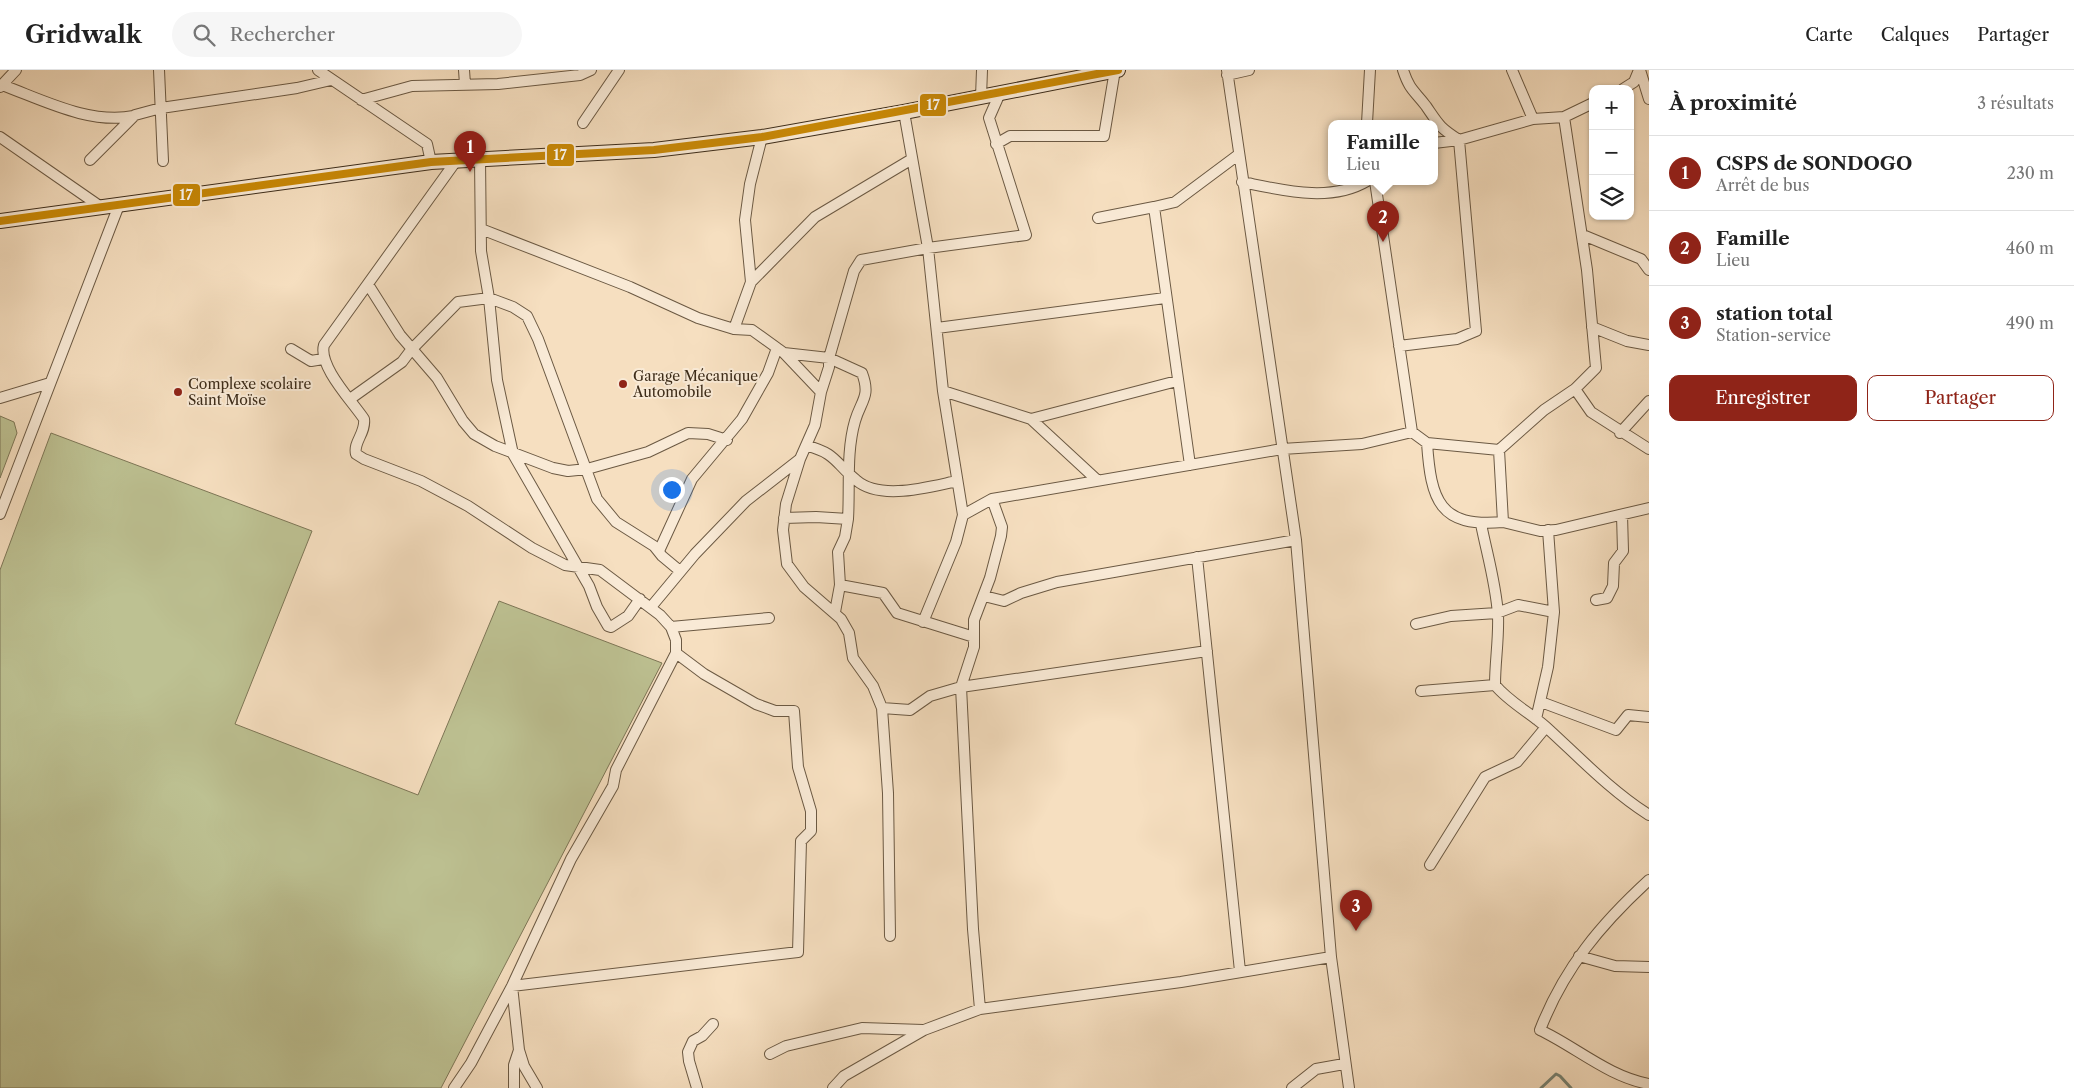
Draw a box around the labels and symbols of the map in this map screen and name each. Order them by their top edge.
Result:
line badge: 17 [919,93,947,117]
text: 17 [926,96,940,114]
pin: 1 [454,131,486,172]
line badge: 17 [546,143,575,167]
text: 17 [553,146,567,164]
line badge: 17 [172,183,201,207]
text: 17 [179,186,193,204]
pin: 2 [1367,201,1399,242]
place label: Garage Mécanique Automobile [632,367,758,401]
place label: Complexe scolaire Saint Moïse [188,375,311,409]
marker: Garage Mécanique Automobile [617,378,629,390]
marker: Complexe scolaire Saint Moïse [172,386,184,398]
your location [659,477,685,503]
pin: 3 [1340,890,1372,931]

